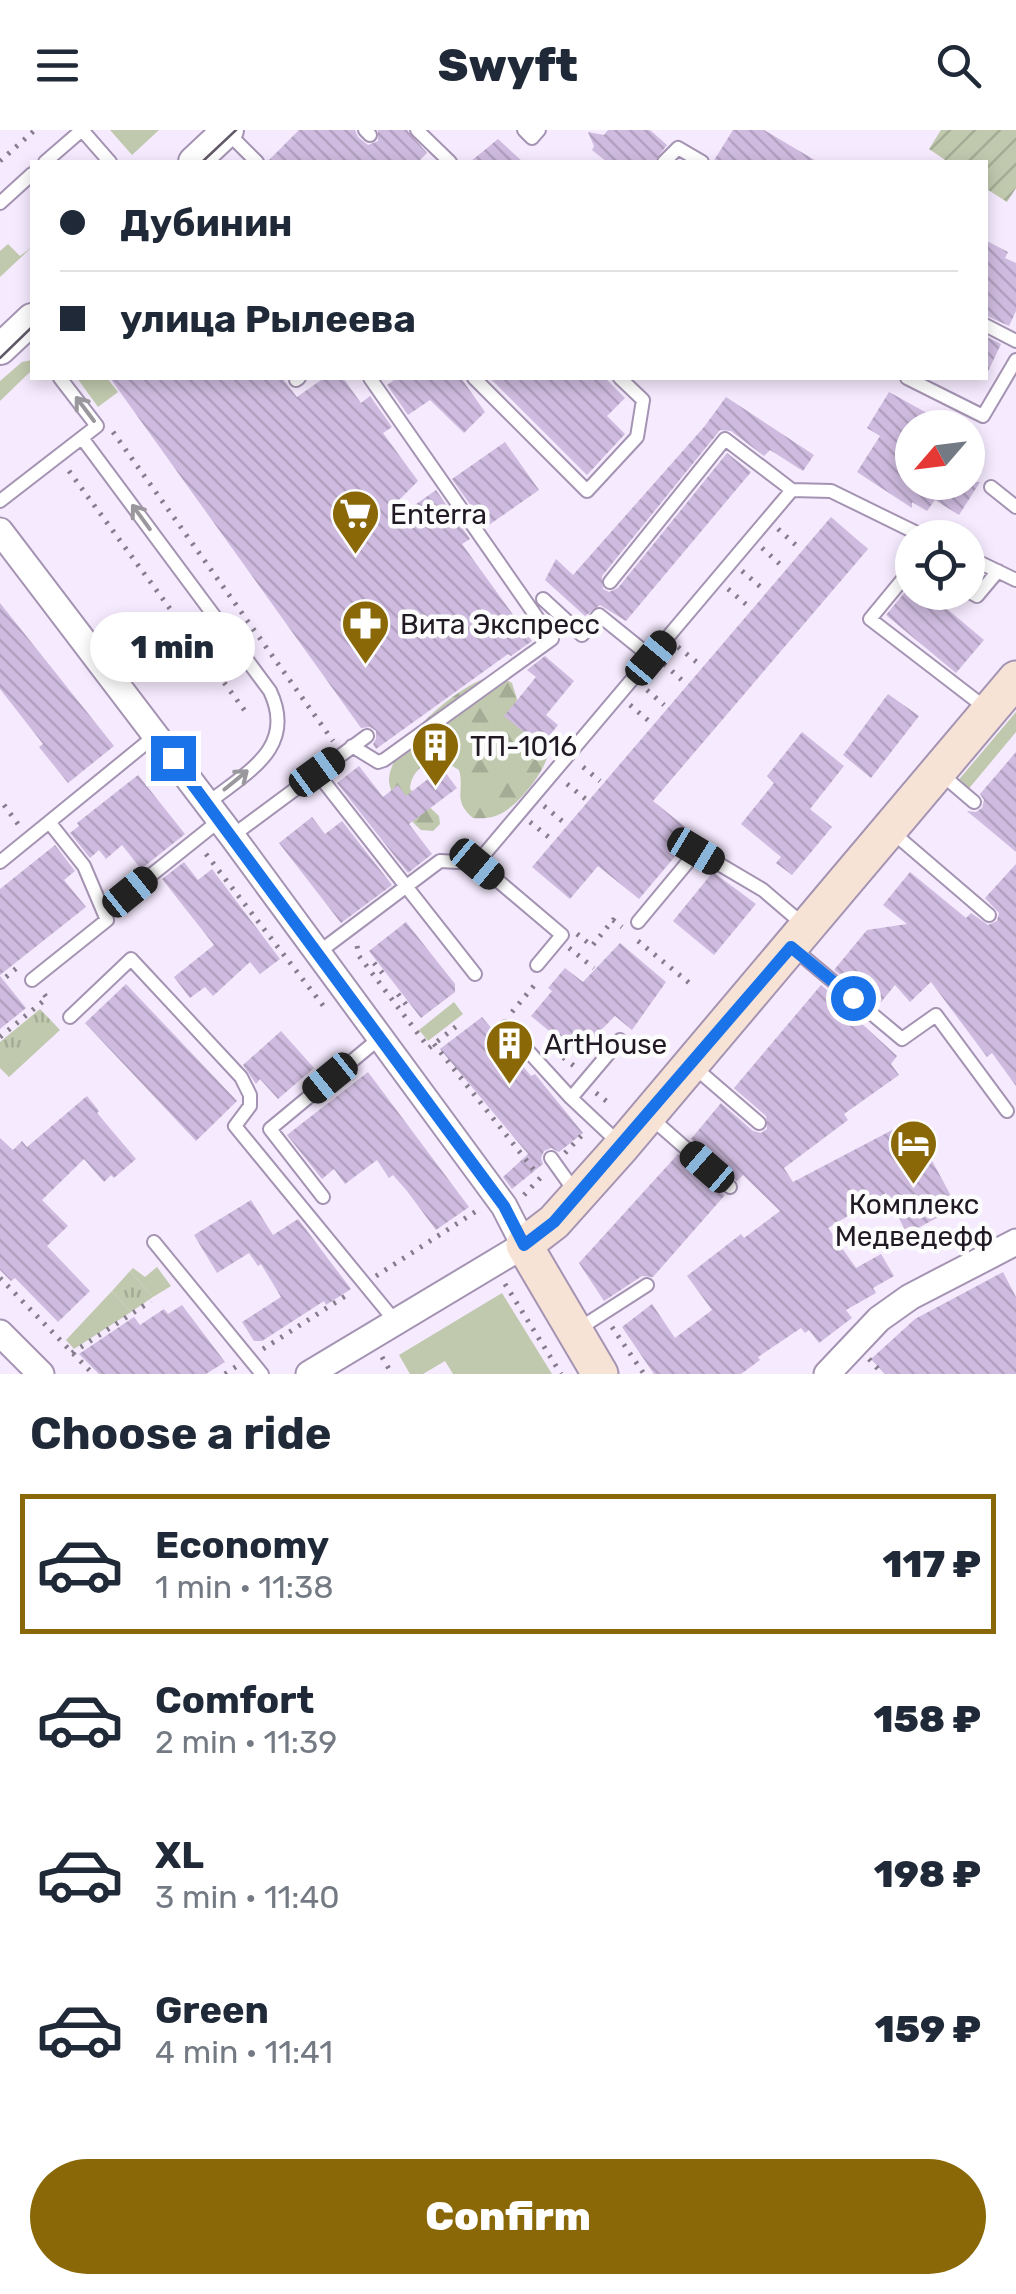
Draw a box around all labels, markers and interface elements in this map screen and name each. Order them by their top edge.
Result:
icon: menu [30,38,85,93]
icon: search [931,38,986,93]
text: Swyft [438,39,578,92]
text: Дубинин [120,200,293,246]
text: улица Рылеева [120,296,416,342]
one-way arrow [74,396,95,423]
north arrow [895,410,985,500]
map controls [895,410,985,610]
supermarket icon: Enterra [329,488,381,556]
place label: Enterra [390,498,487,531]
one-way arrow [130,504,151,531]
button: locate [895,520,985,610]
pharmacy icon: Вита Экспресс [339,598,391,666]
place label: Вита Экспресс [400,608,600,641]
callout: 1 min [90,613,256,683]
car [620,625,682,691]
text: 1 min [131,628,214,666]
building icon: ТП-1016 [409,720,461,788]
place label: ТП-1016 [470,730,577,763]
route end [151,736,196,781]
car [284,742,350,802]
one-way arrow [223,769,249,791]
car [663,823,729,879]
car [444,833,510,895]
car [97,861,163,923]
route start [831,976,876,1021]
building icon: ArtHouse [483,1018,535,1086]
place label: ArtHouse [544,1028,667,1061]
car [297,1047,363,1109]
hotel icon: Комплекс Медведефф [888,1118,940,1186]
car [675,1136,739,1198]
place label: Комплекс Медведефф [835,1188,993,1253]
text: Choose a ride [30,1407,332,1460]
icon: car [35,1519,125,1609]
text: Economy [155,1522,329,1568]
text: 117 ₽ [882,1541,981,1587]
text: 1 min · 11:38 [155,1568,334,1606]
icon: car [35,1674,125,1764]
text: Comfort [155,1677,314,1723]
text: 158 ₽ [873,1696,981,1742]
text: 2 min · 11:39 [155,1723,337,1761]
icon: car [35,1829,125,1919]
text: XL [155,1832,204,1878]
text: 198 ₽ [874,1851,981,1897]
text: 3 min · 11:40 [155,1878,340,1916]
icon: car [35,1984,125,2074]
text: Green [155,1987,269,2033]
text: 159 ₽ [875,2006,981,2052]
text: 4 min · 11:41 [155,2033,333,2071]
button: Confirm [30,2159,986,2274]

